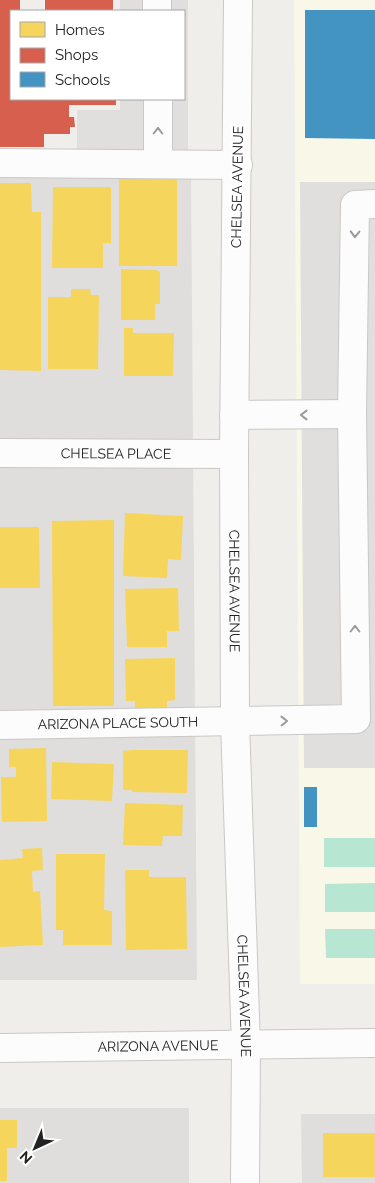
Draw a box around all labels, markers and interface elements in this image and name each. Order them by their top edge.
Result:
legend [10,10,185,100]
text: Homes [55,21,105,39]
text: Shops [55,46,98,64]
text: Schools [55,71,110,89]
street label: CHELSEA AVENUE [228,126,246,248]
one-way arrow [153,127,163,135]
one-way arrow [350,230,360,238]
one-way arrow [299,409,307,420]
street label: CHELSEA PLACE [61,445,171,462]
street label: CHELSEA AVENUE [226,530,243,652]
one-way arrow [350,625,360,632]
street label: ARIZONA PLACE SOUTH [37,714,199,732]
one-way arrow [280,716,288,726]
street label: CHELSEA AVENUE [234,934,254,1057]
street label: ARIZONA AVENUE [97,1037,218,1055]
north arrow [10,1123,60,1173]
text: N [17,1148,35,1167]

